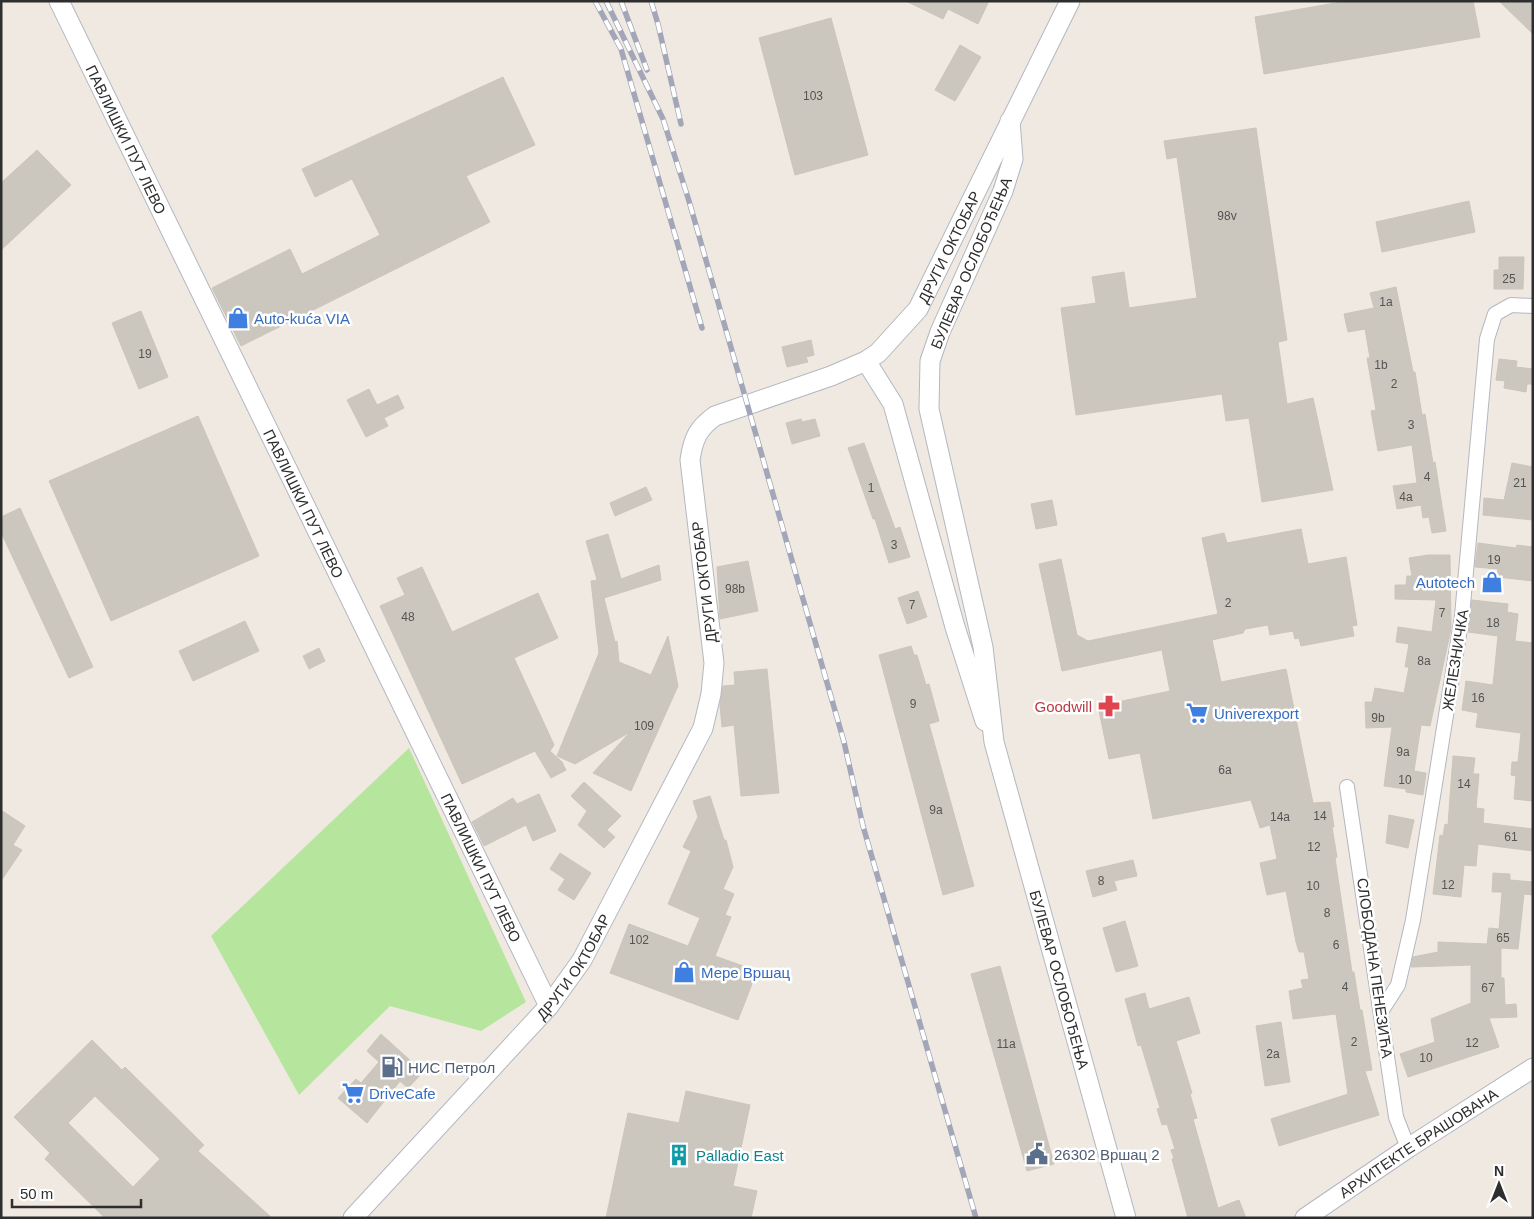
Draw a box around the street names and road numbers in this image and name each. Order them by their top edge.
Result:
street label: ПАВЛИШКИ ПУТ ЛЕВО [83,62,170,217]
street label: БУЛЕВАР ОСЛОБОЂЕЊА [927,175,1015,351]
street label: ДРУГИ ОКТОБАР [914,188,983,306]
street label: ПАВЛИШКИ ПУТ ЛЕВО [261,426,347,581]
street label: ДРУГИ ОКТОБАР [688,520,720,644]
street label: ЖЕЛЕЗНИЧКА [1439,608,1471,712]
street label: ПАВЛИШКИ ПУТ ЛЕВО [438,790,525,945]
street label: СЛОБОДАНА ПЕНЕЗИЋА [1354,877,1396,1059]
street label: БУЛЕВАР ОСЛОБОЂЕЊА [1027,888,1093,1071]
street label: ДРУГИ ОКТОБАР [533,911,613,1023]
street label: АРХИТЕКТЕ БРАШОВАНА [1336,1084,1501,1201]

